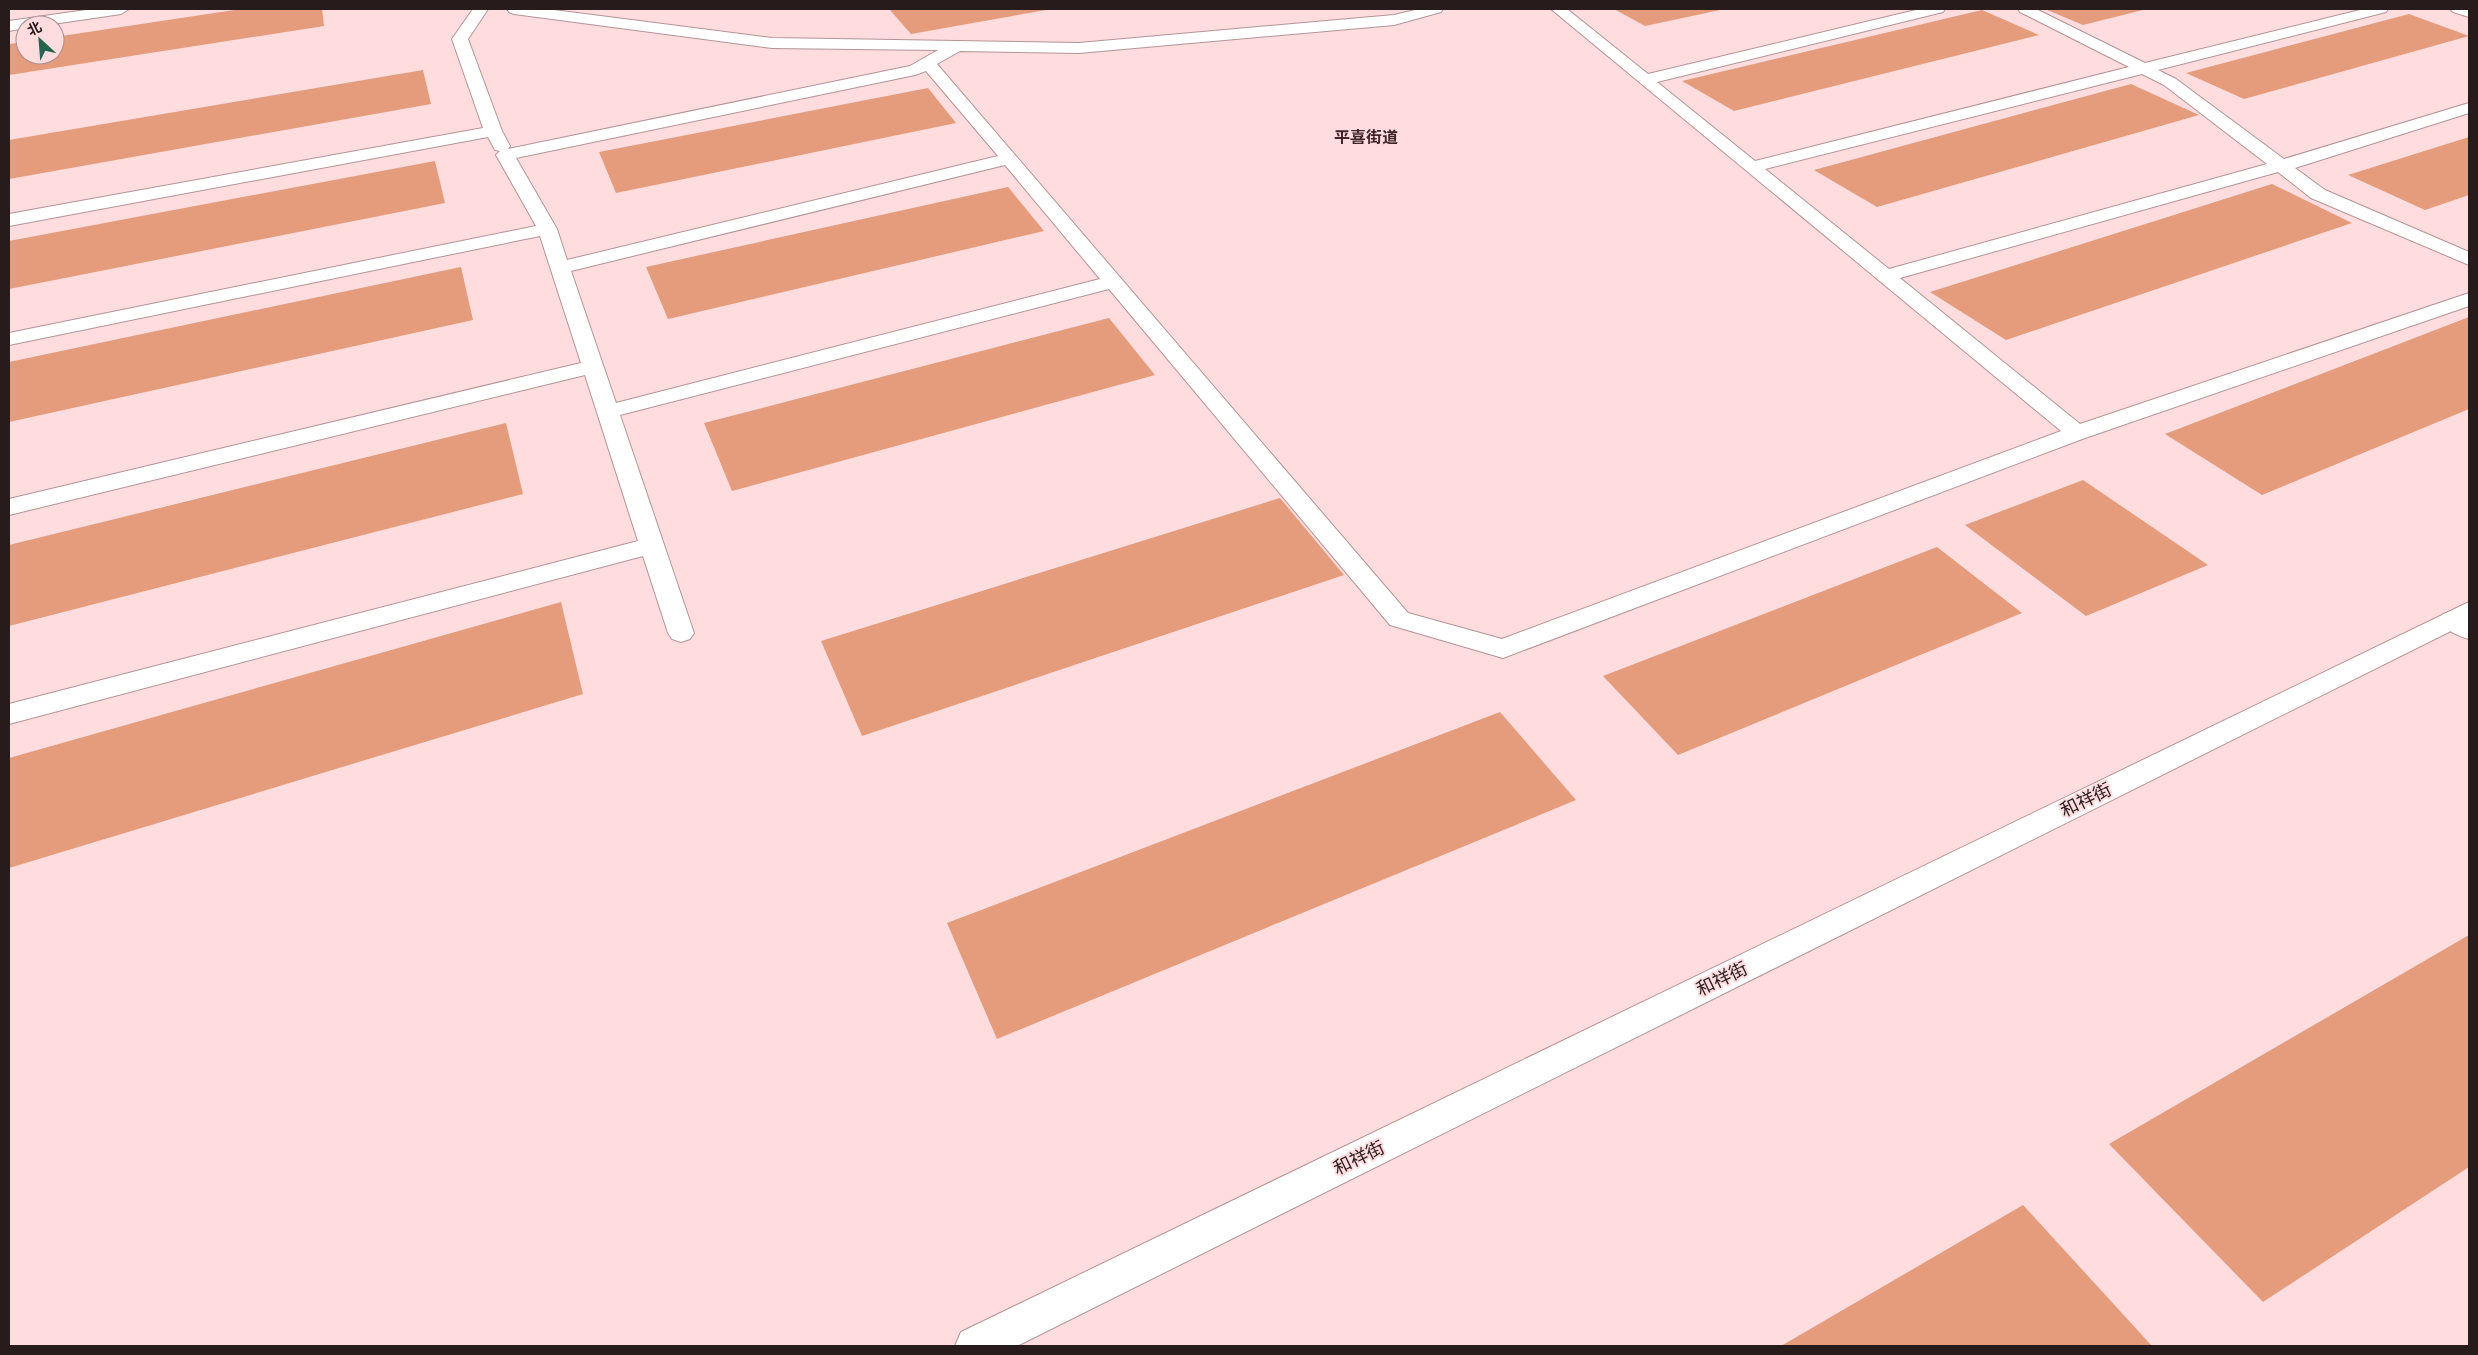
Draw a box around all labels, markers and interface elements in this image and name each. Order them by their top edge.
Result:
north arrow [15,15,65,65]
text: 北 [24,16,45,39]
district label: 平喜街道 [1334,126,1398,148]
street label: 和祥街 [2056,776,2115,822]
street label: 和祥街 [1692,955,1751,1001]
street label: 和祥街 [1329,1134,1388,1180]

